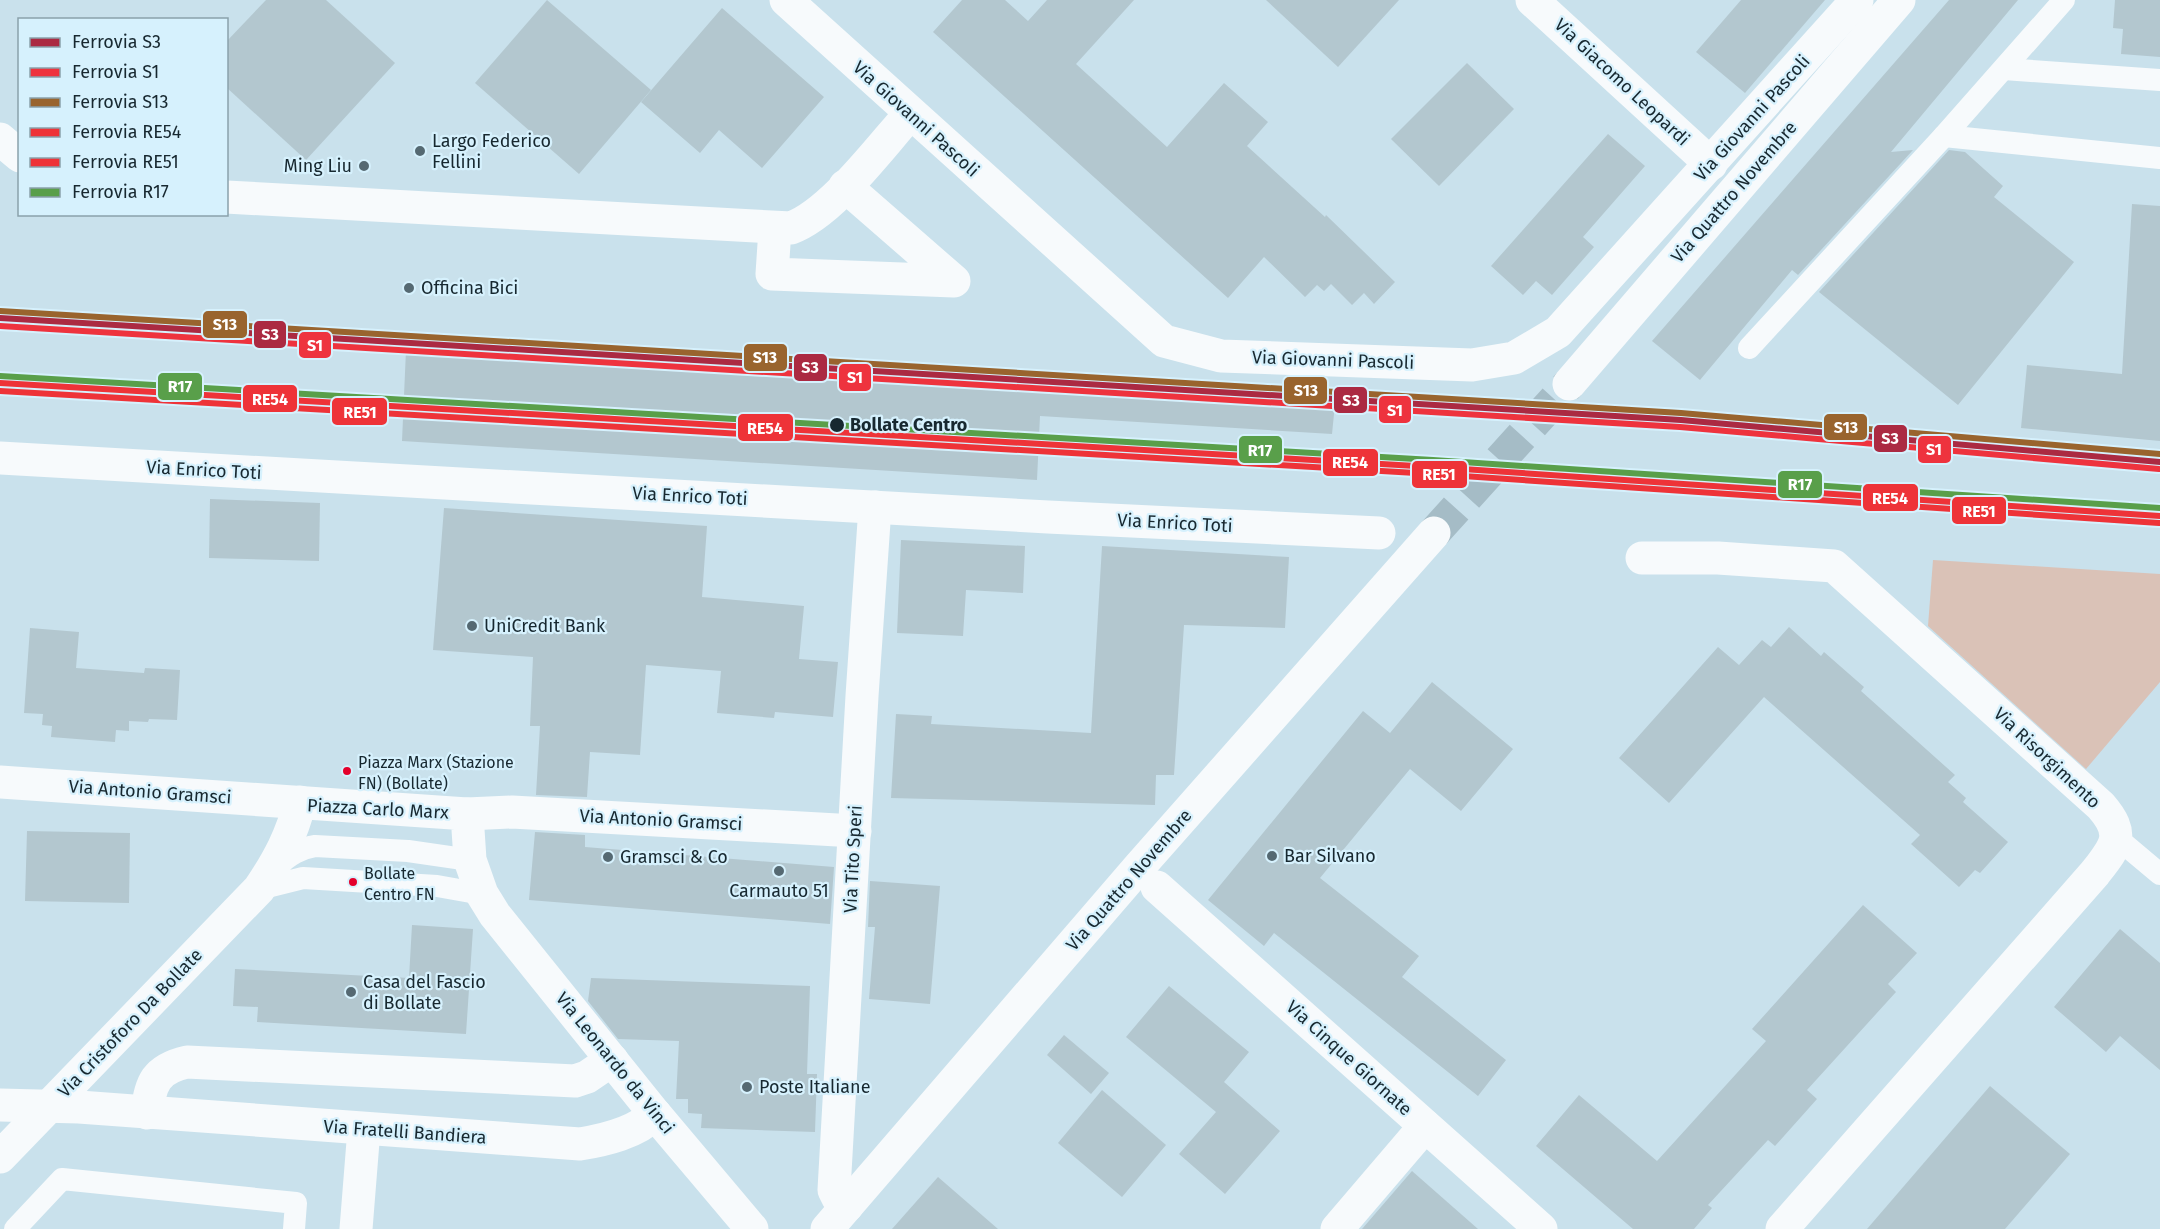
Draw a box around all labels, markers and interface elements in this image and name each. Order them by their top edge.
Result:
street label: Via Giacomo Leopardi [1550,14,1694,150]
legend [18,18,228,216]
text: Ferrovia S3 [72,31,161,53]
street label: Via Giovanni Pascoli [1689,50,1815,186]
street label: Via Giovanni Pascoli [848,56,984,182]
text: Ferrovia S1 [72,61,159,83]
text: Ferrovia S13 [72,91,168,113]
street label: Via Quattro Novembre [1666,117,1802,267]
text: Ferrovia RE54 [72,121,182,143]
place label: Largo Federico Fellini [432,130,551,173]
marker: Largo Federico Fellini [413,144,427,158]
text: Ferrovia RE51 [72,151,179,173]
place label: Ming Liu [284,155,352,177]
marker: Ming Liu [357,159,371,173]
text: Ferrovia R17 [72,181,169,203]
place label: Officina Bici [421,277,518,299]
marker: Officina Bici [402,281,416,295]
line badge: S13 [202,310,248,339]
text: S13 [213,315,237,334]
line badge: S3 [253,320,287,349]
text: S3 [261,325,279,344]
line badge: S1 [298,331,332,359]
text: S1 [307,336,323,355]
line badge: S13 [743,343,788,372]
street label: Via Giovanni Pascoli [1251,346,1415,374]
text: S13 [753,348,777,367]
line badge: S3 [793,353,828,382]
text: S3 [801,358,819,377]
line badge: S1 [838,363,872,392]
text: S1 [847,368,863,387]
line badge: R17 [157,372,203,401]
line badge: S13 [1283,376,1328,405]
text: R17 [168,377,193,396]
text: S13 [1294,381,1318,400]
line badge: RE54 [242,384,298,413]
line badge: S3 [1333,386,1368,414]
text: RE54 [252,390,288,409]
text: S3 [1342,391,1360,410]
line badge: S1 [1378,395,1412,424]
line badge: RE51 [331,397,388,426]
text: S1 [1387,401,1403,420]
text: RE51 [343,403,377,422]
line badge: RE54 [737,413,794,442]
line badge: S13 [1823,413,1868,441]
place label: Bollate Centro [850,414,967,436]
marker: Bollate Centro [828,416,846,434]
text: S13 [1834,418,1858,437]
text: RE54 [747,419,783,438]
line badge: S3 [1873,424,1908,453]
text: S3 [1881,429,1899,448]
line badge: R17 [1238,435,1283,464]
line badge: S1 [1917,435,1952,464]
text: S1 [1926,440,1942,459]
text: R17 [1248,441,1273,460]
line badge: RE54 [1322,448,1379,477]
text: RE54 [1332,453,1368,472]
street label: Via Enrico Toti [146,456,262,484]
line badge: RE51 [1411,460,1468,489]
text: RE51 [1422,465,1456,484]
line badge: R17 [1777,470,1823,499]
text: R17 [1788,475,1813,494]
street label: Via Enrico Toti [632,482,748,510]
line badge: RE54 [1862,483,1919,512]
text: RE54 [1872,489,1908,508]
line badge: RE51 [1951,496,2007,525]
text: RE51 [1962,502,1996,521]
street label: Via Enrico Toti [1117,509,1233,537]
place label: UniCredit Bank [484,615,606,637]
marker: UniCredit Bank [465,619,479,633]
street label: Via Risorgimento [1989,703,2105,813]
place label: Piazza Marx (Stazione FN) (Bollate) [358,753,514,793]
marker: Piazza Marx (Stazione FN) (Bollate) [341,765,353,777]
street label: Via Antonio Gramsci [68,775,232,809]
street label: Piazza Carlo Marx [307,794,450,824]
street label: Via Antonio Gramsci [579,805,743,835]
street label: Via Tito Speri [839,805,867,913]
street label: Via Quattro Novembre [1061,805,1197,955]
place label: Bar Silvano [1284,845,1376,867]
place label: Gramsci & Co [620,846,728,868]
marker: Bar Silvano [1265,849,1279,863]
marker: Gramsci & Co [601,850,615,864]
place label: Bollate Centro FN [364,864,435,904]
marker: Carmauto 51 [772,864,786,878]
marker: Bollate Centro FN [347,876,359,888]
place label: Carmauto 51 [729,880,829,902]
street label: Via Cristoforo Da Bollate [53,944,207,1102]
place label: Casa del Fascio di Bollate [363,971,486,1014]
marker: Casa del Fascio di Bollate [344,985,358,999]
street label: Via Leonardo da Vinci [551,988,679,1138]
street label: Via Cinque Giornate [1282,996,1416,1120]
place label: Poste Italiane [759,1076,870,1098]
marker: Poste Italiane [740,1080,754,1094]
street label: Via Fratelli Bandiera [323,1115,487,1149]

